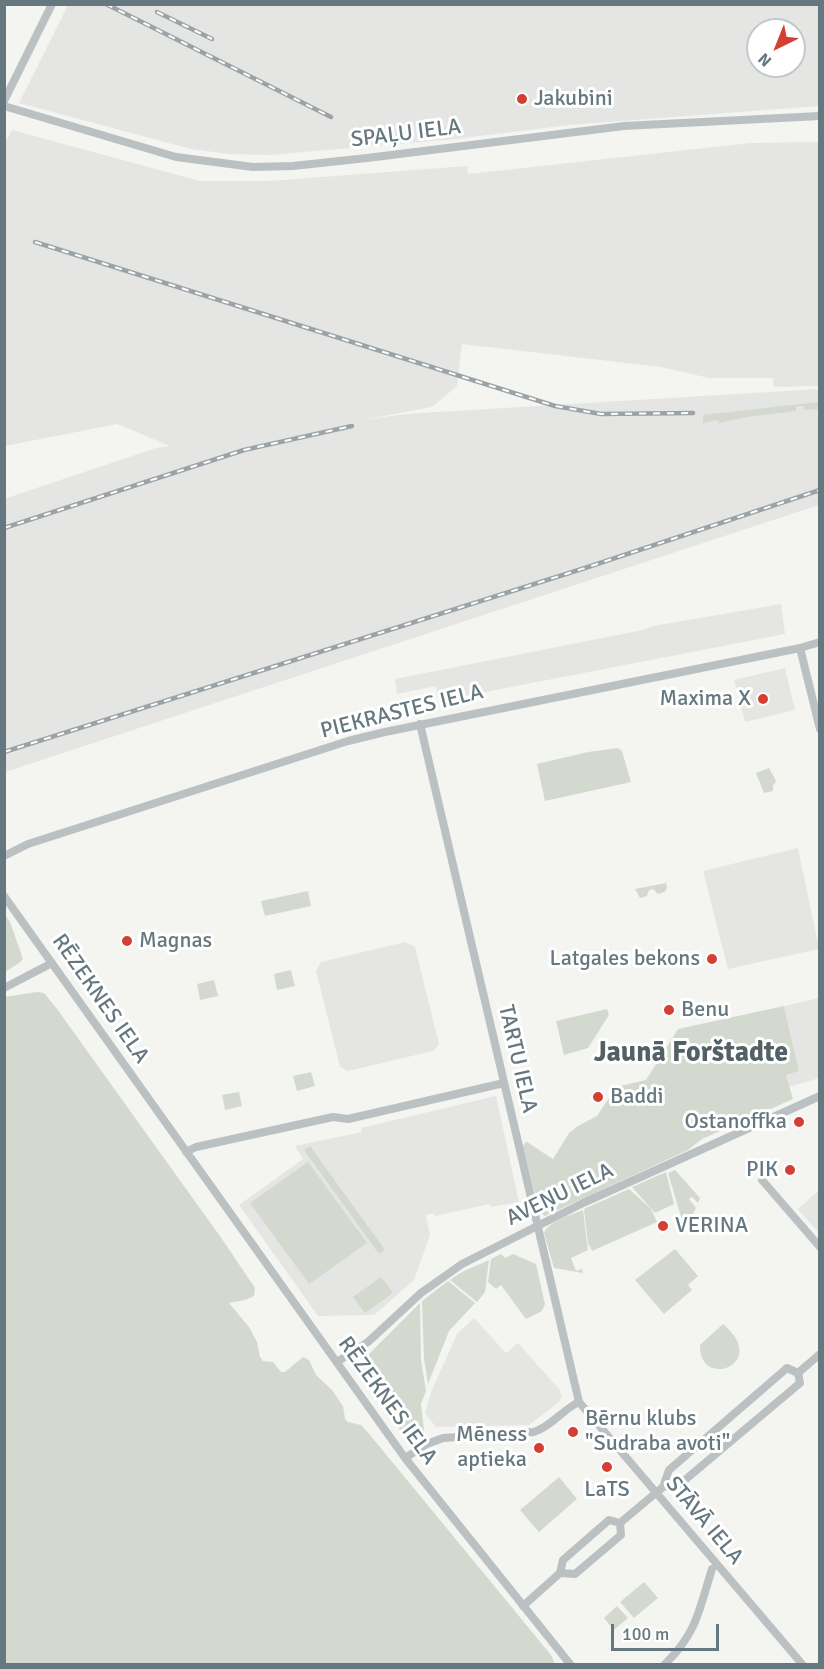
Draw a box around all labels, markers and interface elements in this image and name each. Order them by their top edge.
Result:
north arrow [746,18,806,78]
text: N [754,49,776,71]
place label: Jakubini [534,86,613,112]
marker: Jakubini [515,92,529,106]
street label: SPAĻU IELA [349,114,463,154]
street label: PIEKRASTES IELA [318,679,486,745]
place label: Maxima X [659,686,751,712]
marker: Maxima X [756,692,770,706]
place label: Magnas [139,928,212,954]
street label: RĒZEKNES IELA [46,929,154,1069]
marker: Magnas [120,934,134,948]
place label: Latgales bekons [549,946,700,972]
marker: Latgales bekons [705,952,719,966]
place label: Benu [681,997,729,1023]
street label: TARTU IELA [492,1003,542,1115]
marker: Benu [662,1003,676,1017]
district label: Jaunā Forštadte [594,1037,788,1071]
place label: Baddi [610,1084,664,1110]
marker: Baddi [591,1090,605,1104]
place label: Ostanoffka [684,1109,787,1135]
marker: Ostanoffka [792,1115,806,1129]
place label: PIK [746,1157,778,1183]
street label: AVEŅU IELA [502,1158,618,1232]
marker: PIK [783,1163,797,1177]
place label: VERINA [675,1213,748,1239]
marker: VERINA [656,1219,670,1233]
street label: RĒZEKNES IELA [332,1332,442,1470]
place label: Bērnu klubs "Sudraba avoti" [585,1406,730,1458]
place label: Mēness aptieka [456,1422,527,1474]
marker: Bērnu klubs "Sudraba avoti" [566,1425,580,1439]
marker: Mēness aptieka [532,1441,546,1455]
marker: LaTS [600,1460,614,1474]
street label: STĀVĀ IELA [660,1472,748,1570]
place label: LaTS [584,1477,630,1503]
scale bar [614,1612,722,1650]
text: 100 m [622,1623,669,1645]

